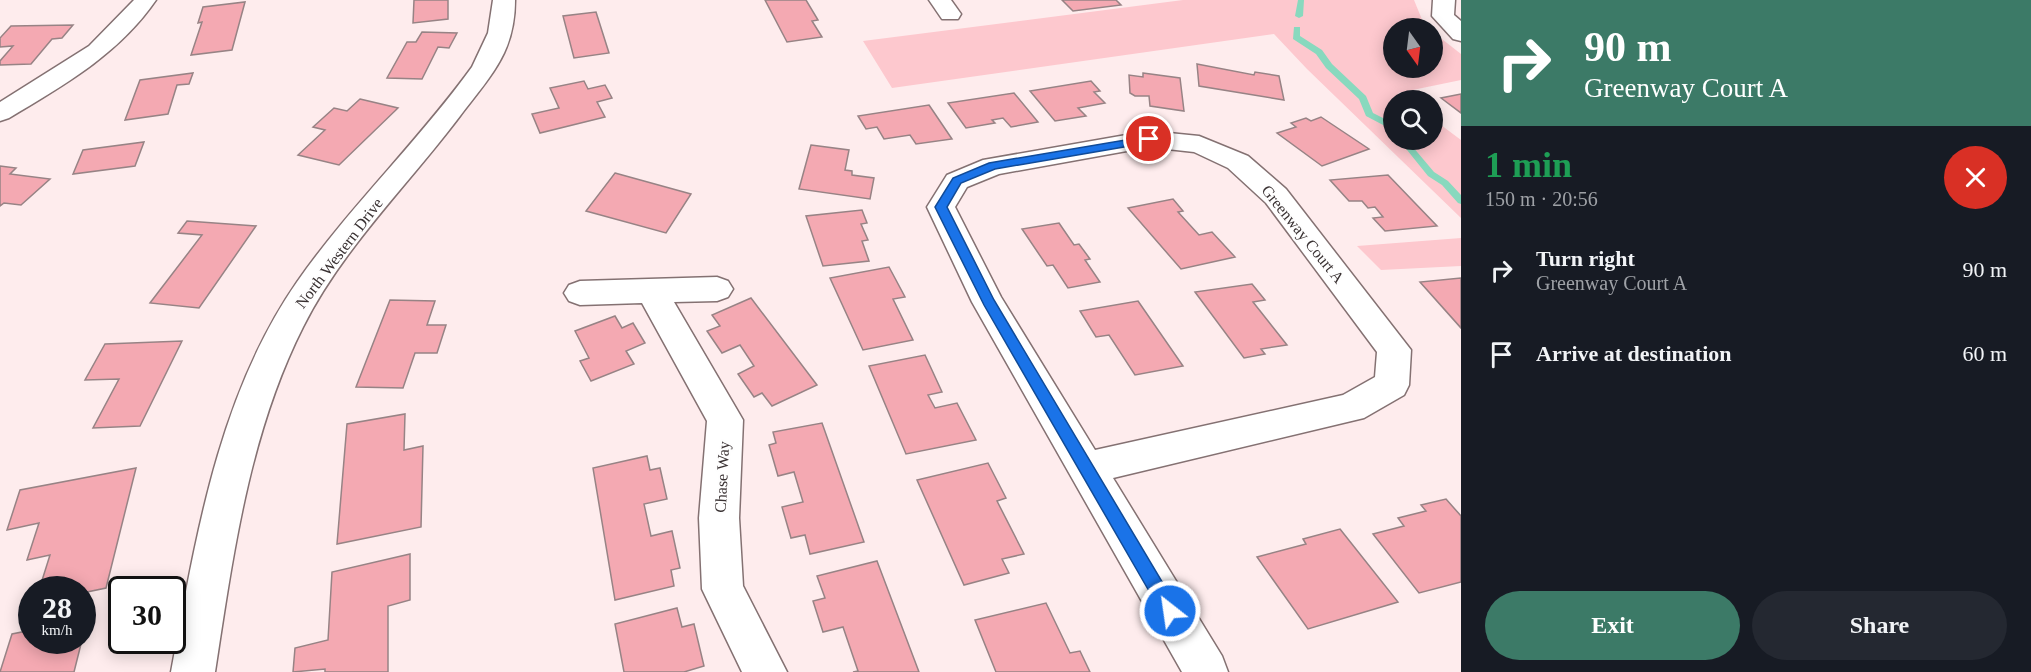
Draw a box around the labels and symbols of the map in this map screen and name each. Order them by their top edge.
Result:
north arrow [1383,18,1443,78]
pin [1123,113,1174,164]
street label: Greenway Court A [1258,182,1348,287]
street label: North Western Drive [292,195,386,311]
street label: Chase Way [712,441,733,513]
speed limit sign: 30 [108,576,186,654]
position arrow [1138,579,1202,643]

